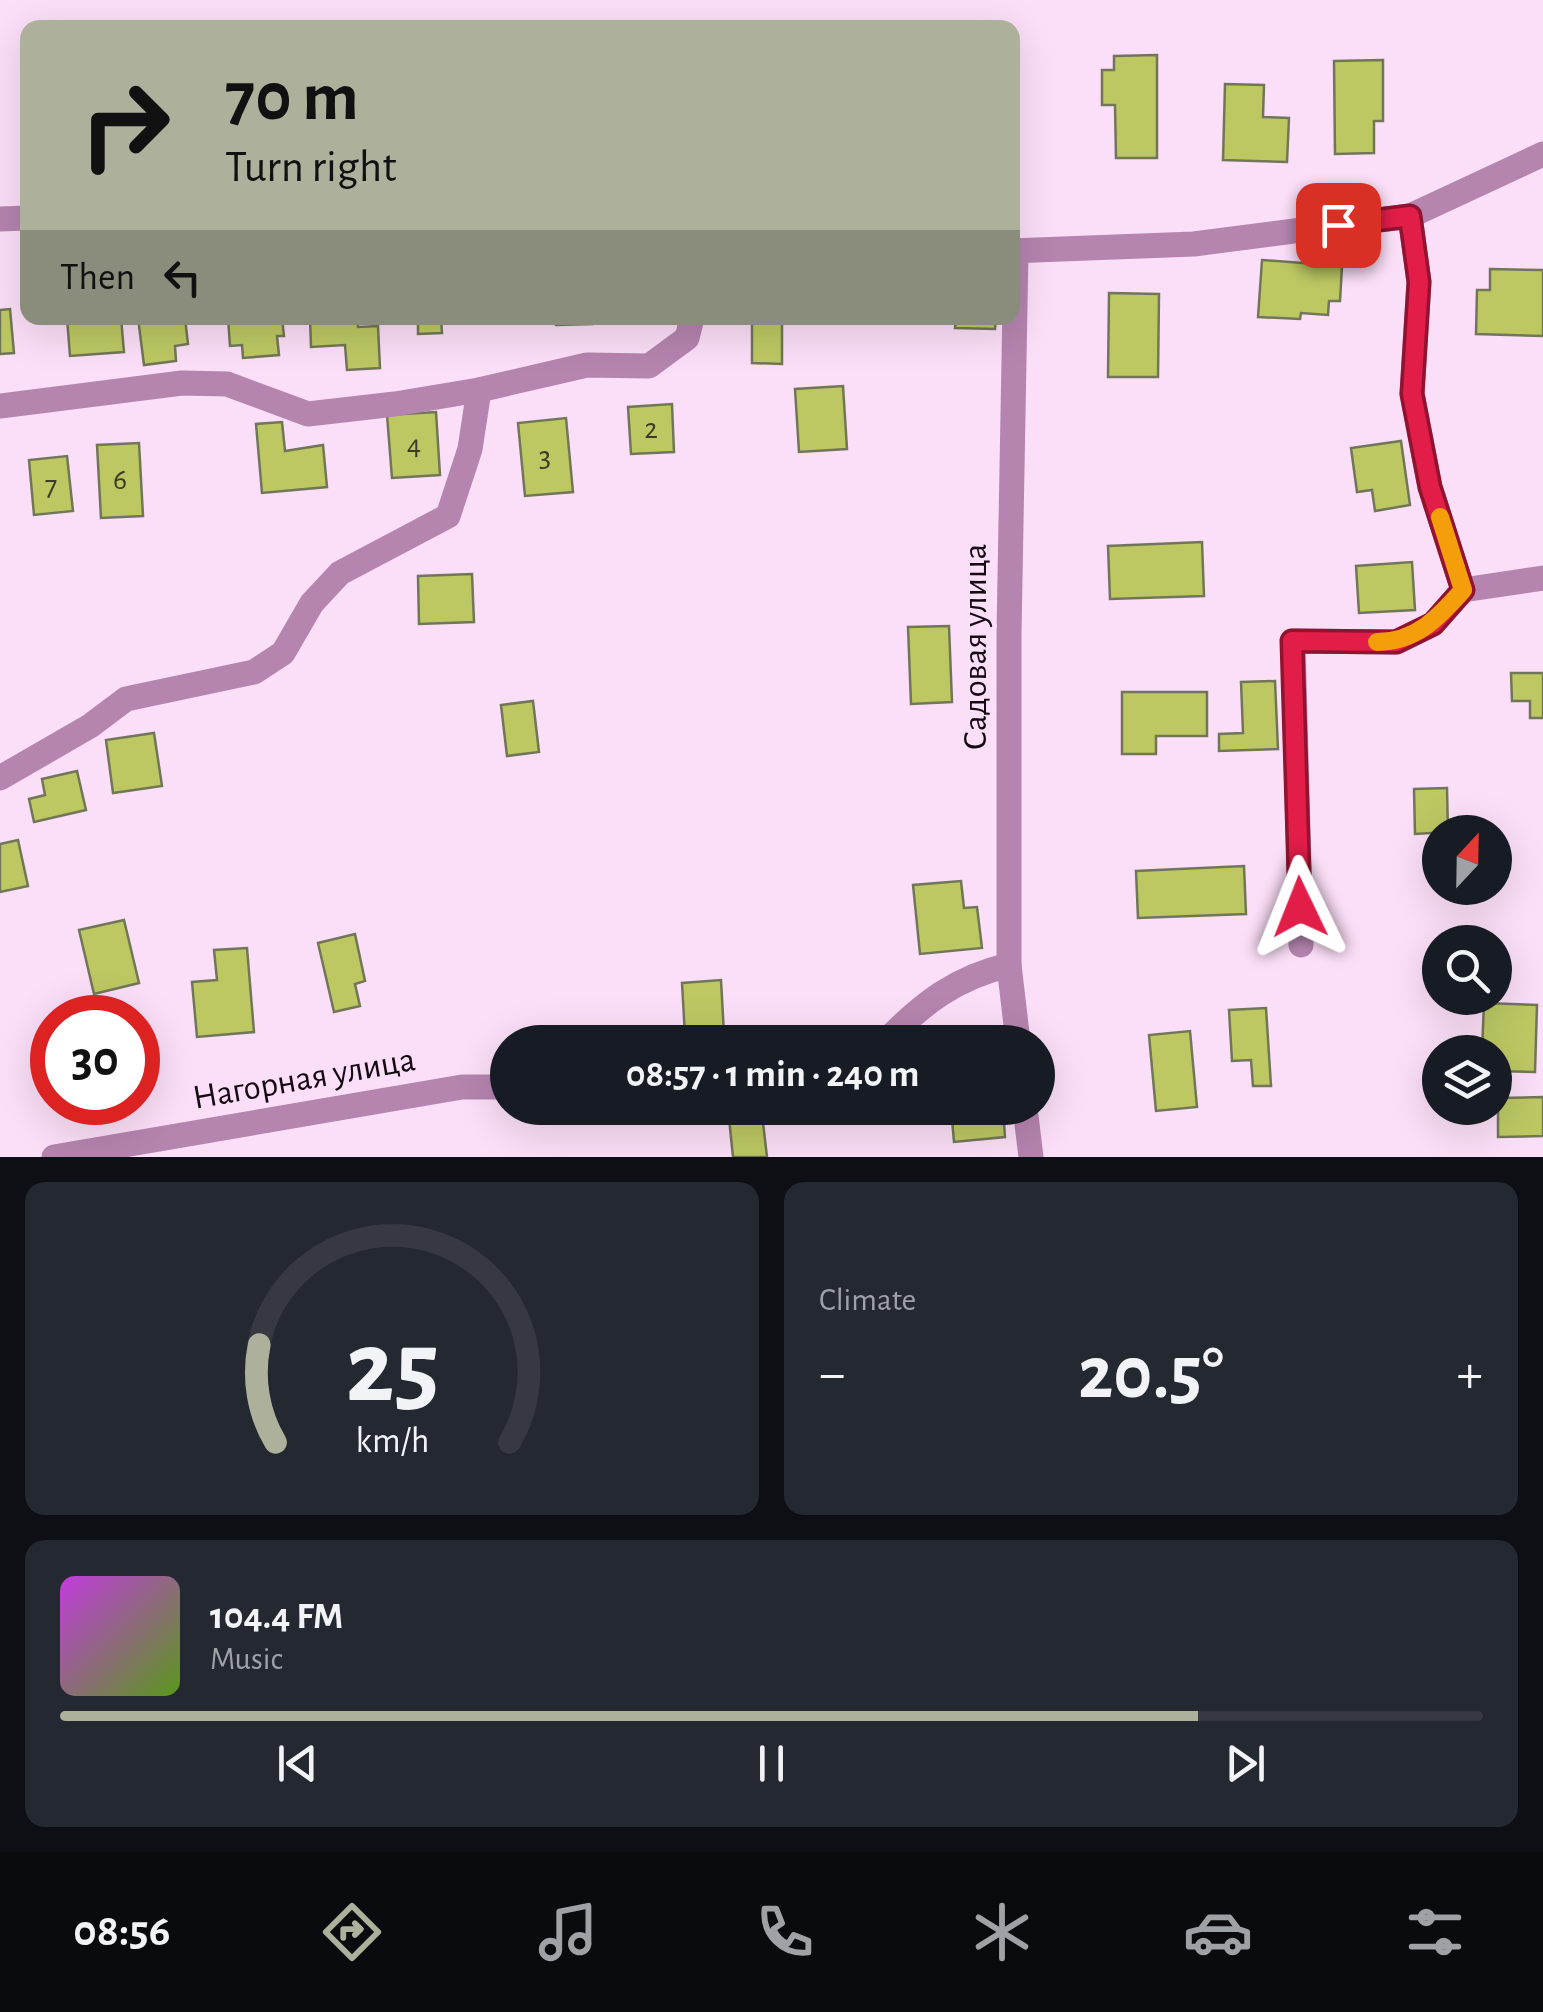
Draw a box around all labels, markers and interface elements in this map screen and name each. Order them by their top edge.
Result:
icon: right [60,60,190,190]
text: 70 m [225,63,359,133]
text: Turn right [225,145,397,190]
pin [1296,183,1381,268]
icon: arrive [1311,198,1366,253]
icon: left [155,250,210,305]
text: Then [60,259,135,297]
house number: 2 [644,414,658,444]
house number: 4 [407,430,421,460]
house number: 3 [539,442,551,472]
house number: 6 [113,465,127,495]
house number: 7 [45,471,57,501]
street label: Садовая улица [958,543,993,751]
north arrow [1422,815,1512,905]
map controls [1422,815,1512,1125]
position arrow [1248,855,1352,959]
button: search [1422,925,1512,1015]
speed limit sign: 30 [30,995,160,1125]
button: layers [1422,1035,1512,1125]
street label: Нагорная улица [190,1042,418,1116]
text: 08:57 · 1 min · 240 m [626,1056,919,1094]
text: Climate [819,1284,916,1316]
text: 25 [345,1317,439,1421]
text: 20.5° [1078,1337,1224,1412]
text: − [819,1347,845,1402]
text: + [1457,1347,1483,1402]
text: km/h [355,1423,429,1459]
text: 104.4 FM [210,1598,343,1636]
text: Music [210,1643,283,1675]
icon: previous [270,1736,325,1791]
icon: pause [744,1736,799,1791]
icon: next [1218,1736,1273,1791]
icon: directions [317,1897,387,1967]
icon: music [533,1897,603,1967]
icon: phone [750,1897,820,1967]
icon: climate [967,1897,1037,1967]
icon: car [1183,1897,1253,1967]
icon: filters [1400,1897,1470,1967]
text: 08:56 [73,1909,170,1954]

